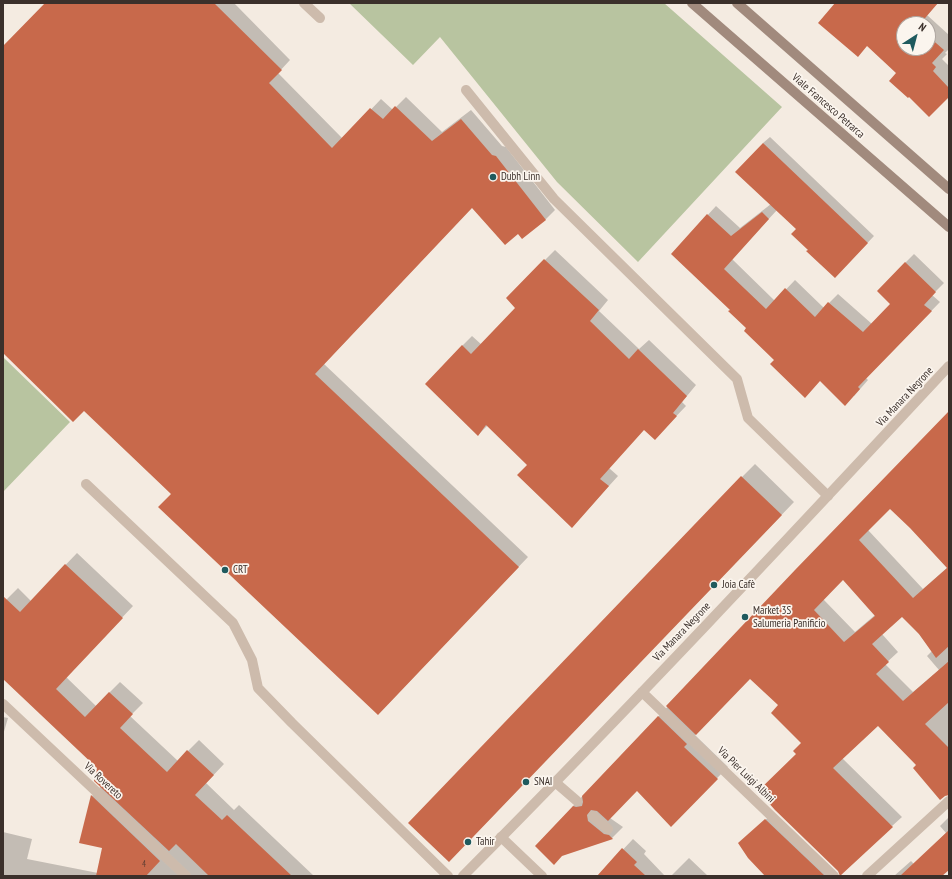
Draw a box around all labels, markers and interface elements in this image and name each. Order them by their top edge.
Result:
north arrow [896,16,936,56]
text: N [916,20,929,35]
street label: Viale Francesco Petrarca [789,71,867,141]
place label: Dubh Linn [501,170,540,184]
marker: Dubh Linn [488,172,498,182]
street label: Via Manara Negrone [874,364,936,430]
place label: CRT [233,563,248,577]
marker: CRT [220,565,230,575]
place label: Joia Cafè [722,578,755,592]
marker: Joia Cafè [709,580,719,590]
street label: Via Manara Negrone [651,600,713,664]
place label: Market 3S Salumeria Panificio [753,604,825,630]
marker: Market 3S Salumeria Panificio [740,612,750,622]
street label: Via Pier Luigi Albini [715,744,777,806]
street label: Via Rovereto [81,760,125,802]
place label: SNAI [534,775,552,789]
marker: SNAI [521,777,531,787]
place label: Tahir [476,835,495,849]
marker: Tahir [463,837,473,847]
house number: 4 [142,859,146,869]

